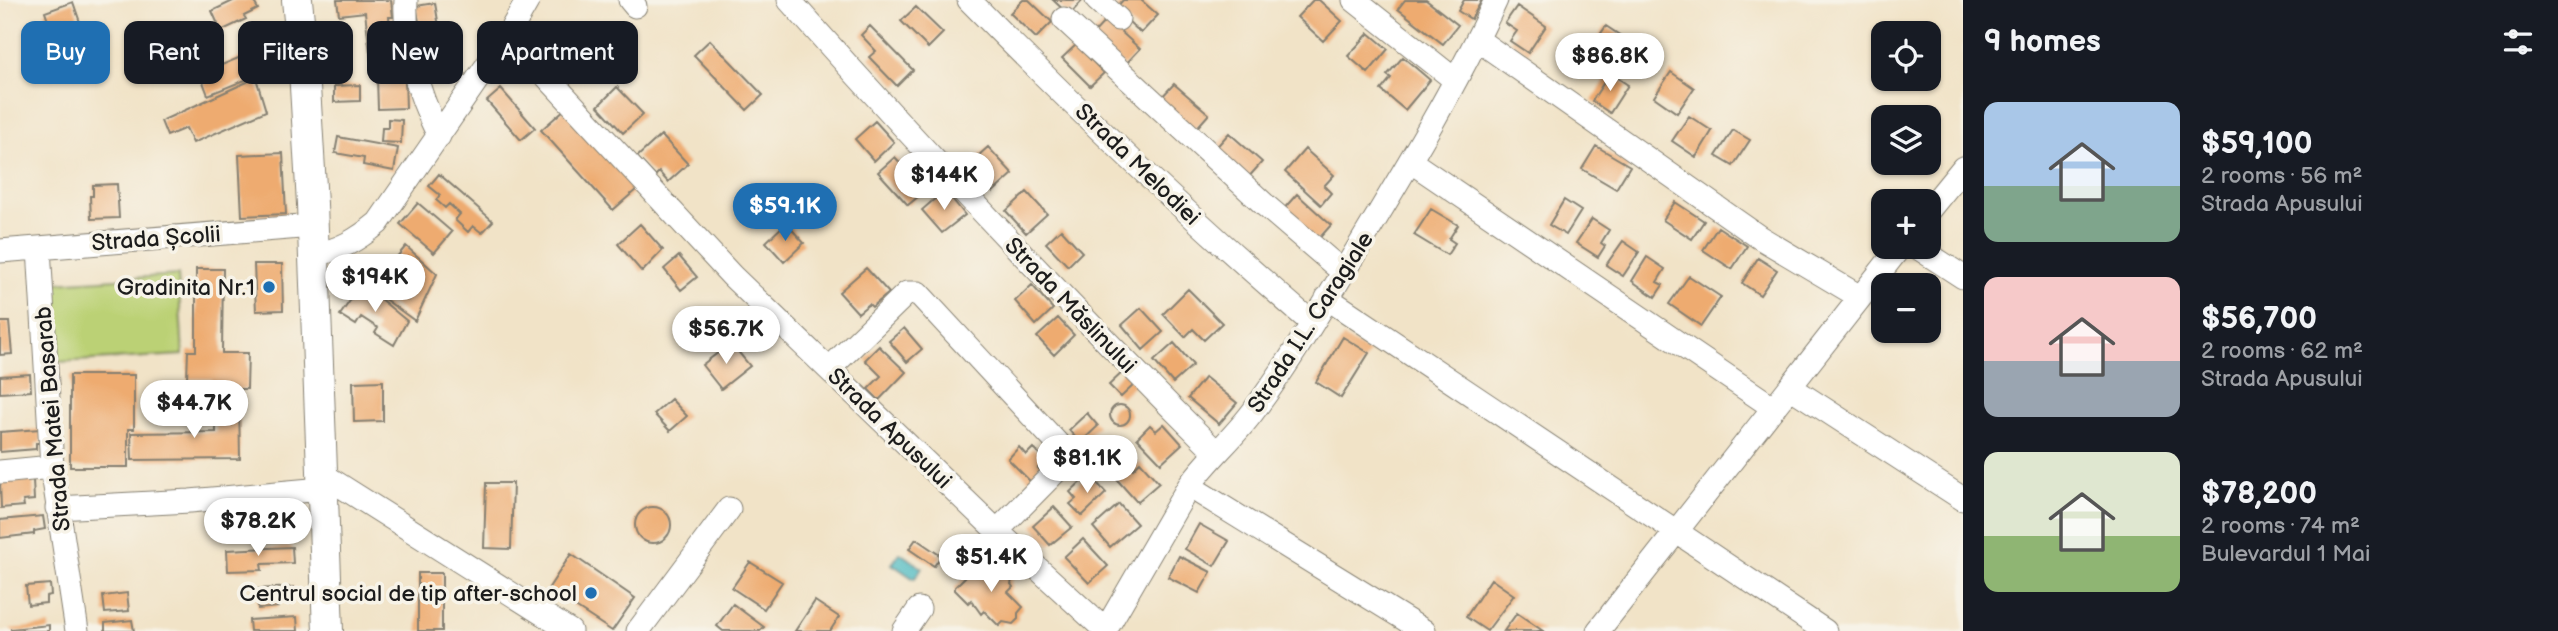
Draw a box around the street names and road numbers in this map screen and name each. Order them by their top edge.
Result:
street label: Strada Melodiei [1069,98,1206,232]
street label: Strada Școlii [91,221,222,257]
street label: Strada I.L. Caragiale [1242,227,1380,418]
street label: Strada Măslinului [998,232,1142,379]
street label: Strada Matei Basarab [29,305,77,533]
street label: Strada Apusului [821,362,957,495]

